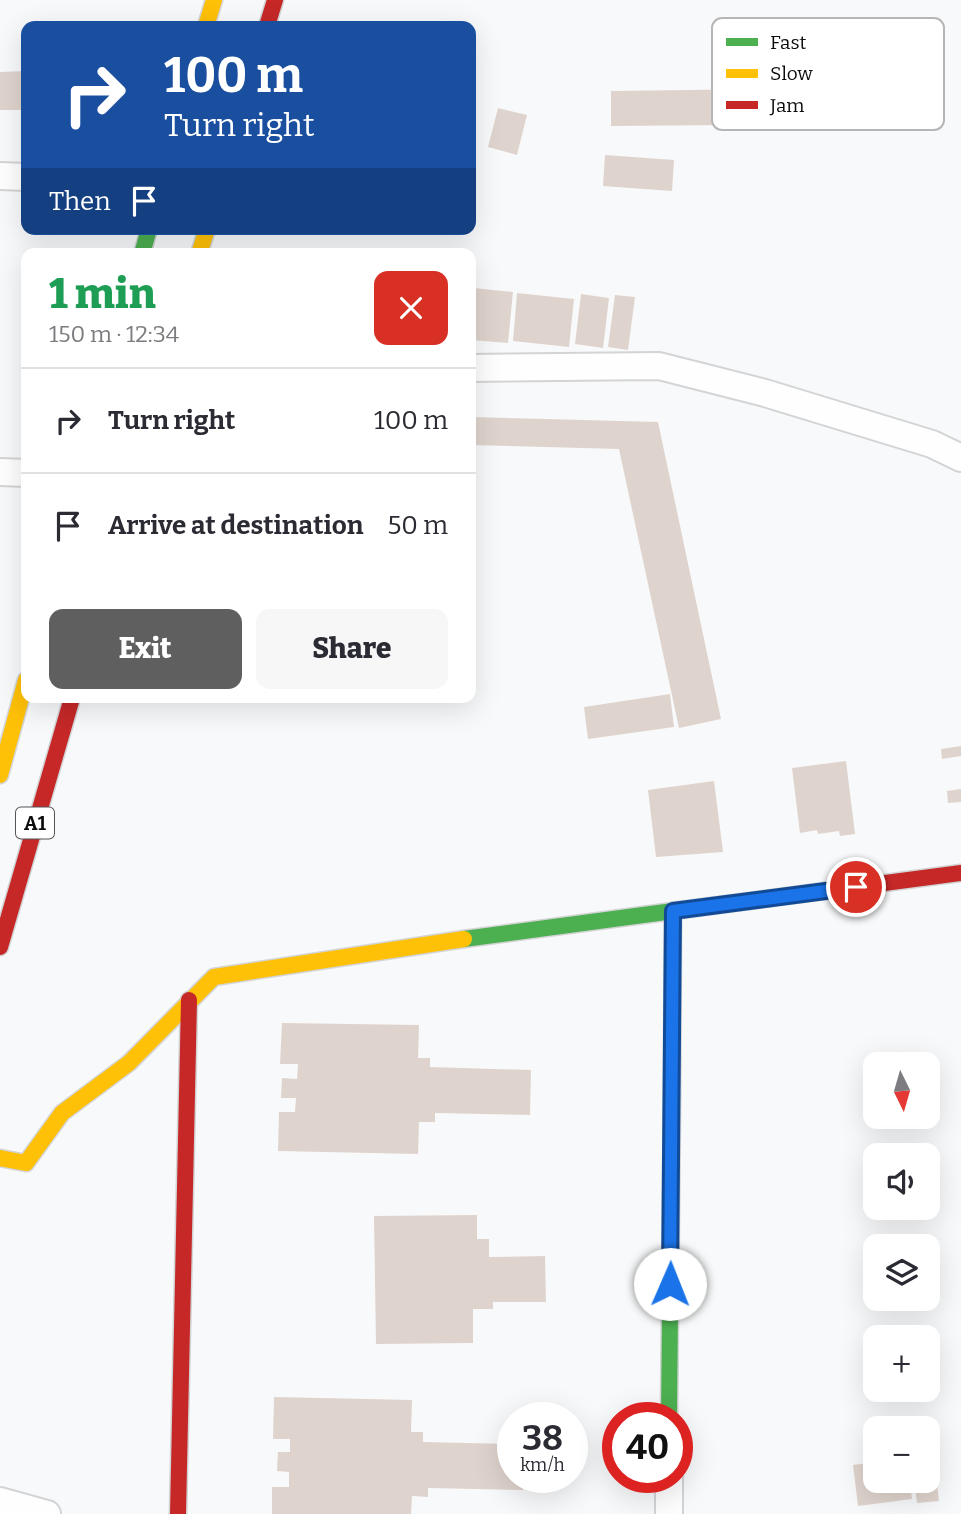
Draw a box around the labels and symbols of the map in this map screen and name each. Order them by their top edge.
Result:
legend [712,18,944,130]
text: Fast [770,31,807,54]
text: Slow [770,62,813,85]
text: Jam [769,94,804,117]
road number: A1 [16,808,54,838]
pin [826,857,886,917]
north arrow [863,1052,940,1129]
position arrow [633,1247,707,1321]
speed limit sign: 40 [602,1402,693,1493]

